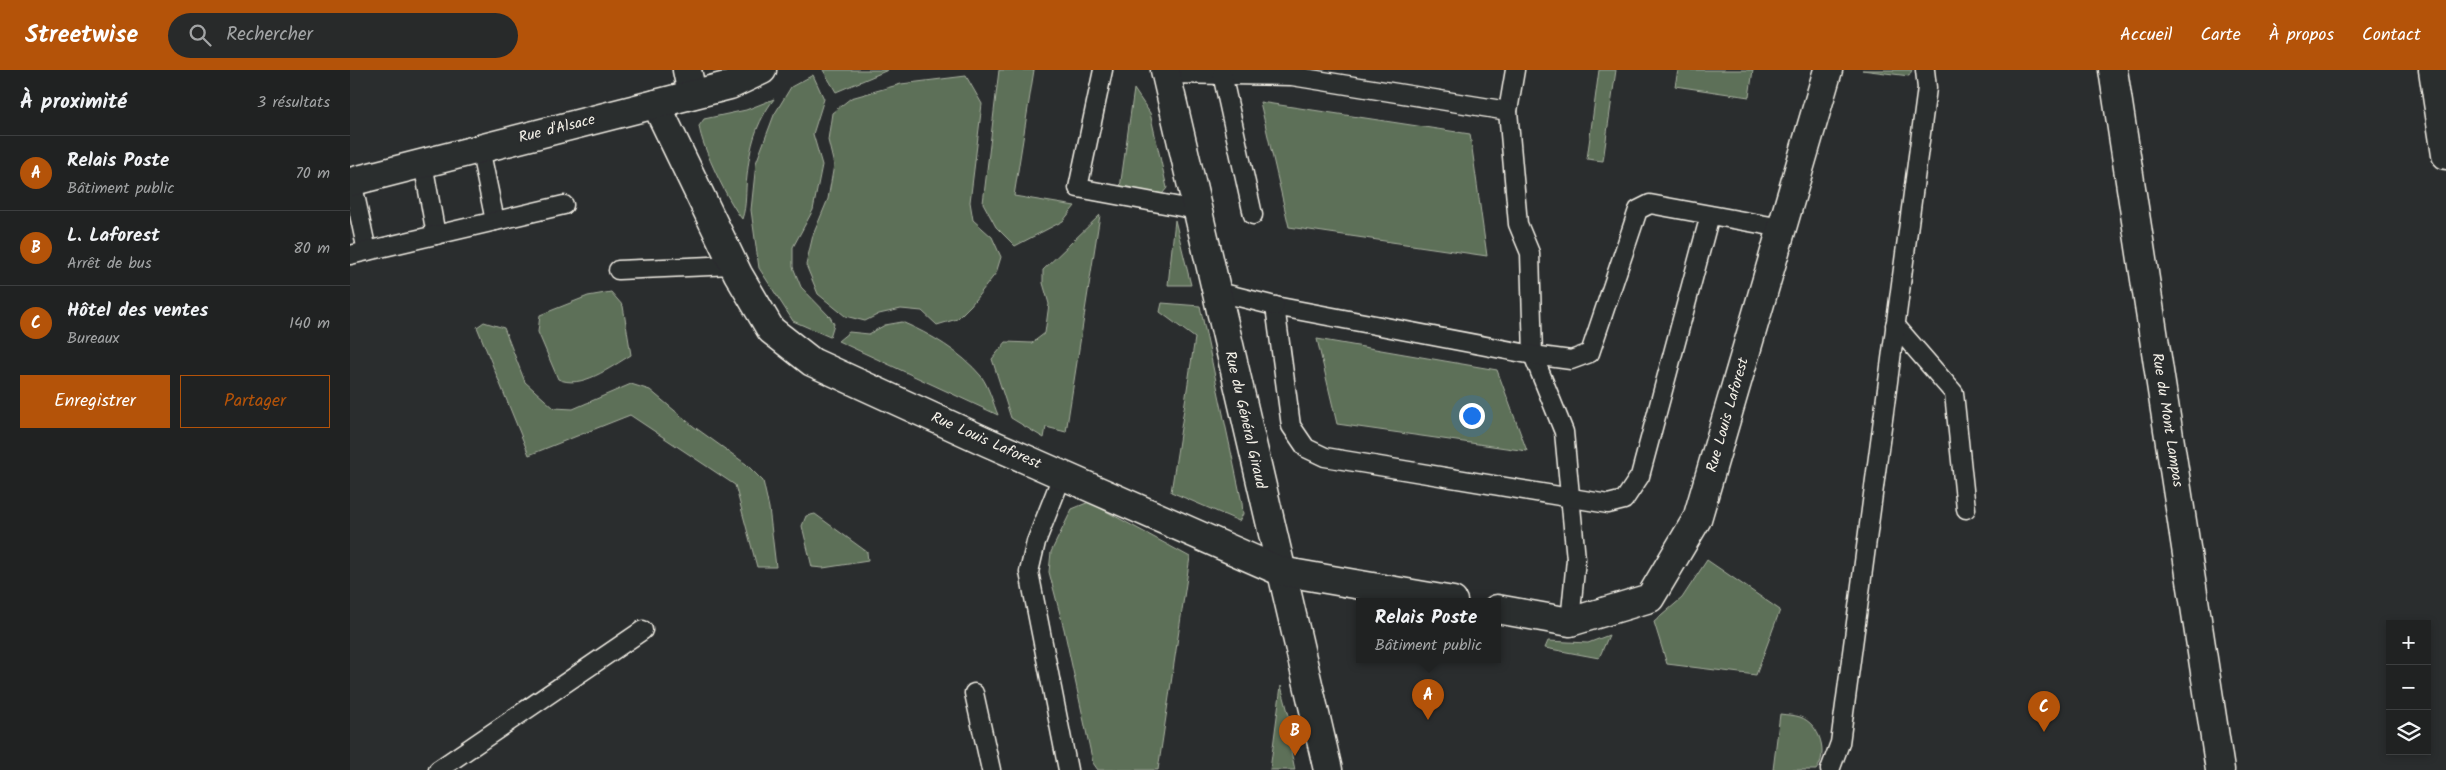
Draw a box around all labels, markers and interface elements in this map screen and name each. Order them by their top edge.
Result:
search box [168,13,518,58]
text: Streetwise [25,16,138,55]
text: Rechercher [226,20,313,50]
icon: search [186,21,214,49]
text: Accueil [2120,21,2173,50]
text: Carte [2201,21,2241,50]
text: À propos [2269,21,2334,50]
text: Contact [2362,21,2421,50]
text: À proximité [20,86,127,119]
text: 3 résultats [257,90,330,115]
street label: Rue d'Alsace [516,108,598,150]
text: Relais Poste [67,146,169,176]
text: A [31,161,41,186]
text: 70 m [295,161,330,186]
text: Bâtiment public [67,176,174,201]
text: L. Laforest [67,221,160,251]
text: B [31,236,41,261]
text: 80 m [293,236,330,261]
text: Arrêt de bus [67,251,151,276]
text: Hôtel des ventes [67,296,208,326]
text: C [31,311,41,336]
text: 140 m [289,311,330,336]
text: Bureaux [67,326,119,351]
street label: Rue du Général Giraud [1217,349,1273,492]
street label: Rue du Mont Lampas [2145,351,2190,489]
street label: Rue Louis Laforest [1700,355,1756,475]
button: Enregistrer [20,375,170,428]
button: Partager [180,375,330,428]
your location [1459,403,1485,429]
street label: Rue Louis Laforest [927,406,1045,476]
popup [1356,598,1501,663]
text: Relais Poste [1375,603,1477,633]
map controls [2386,620,2431,755]
button: + [2386,620,2431,665]
text: Bâtiment public [1375,633,1482,658]
button: − [2386,665,2431,710]
pin: A [1412,679,1444,720]
pin: C [2028,691,2060,732]
button: layers [2386,710,2431,755]
pin: B [1279,715,1311,756]

